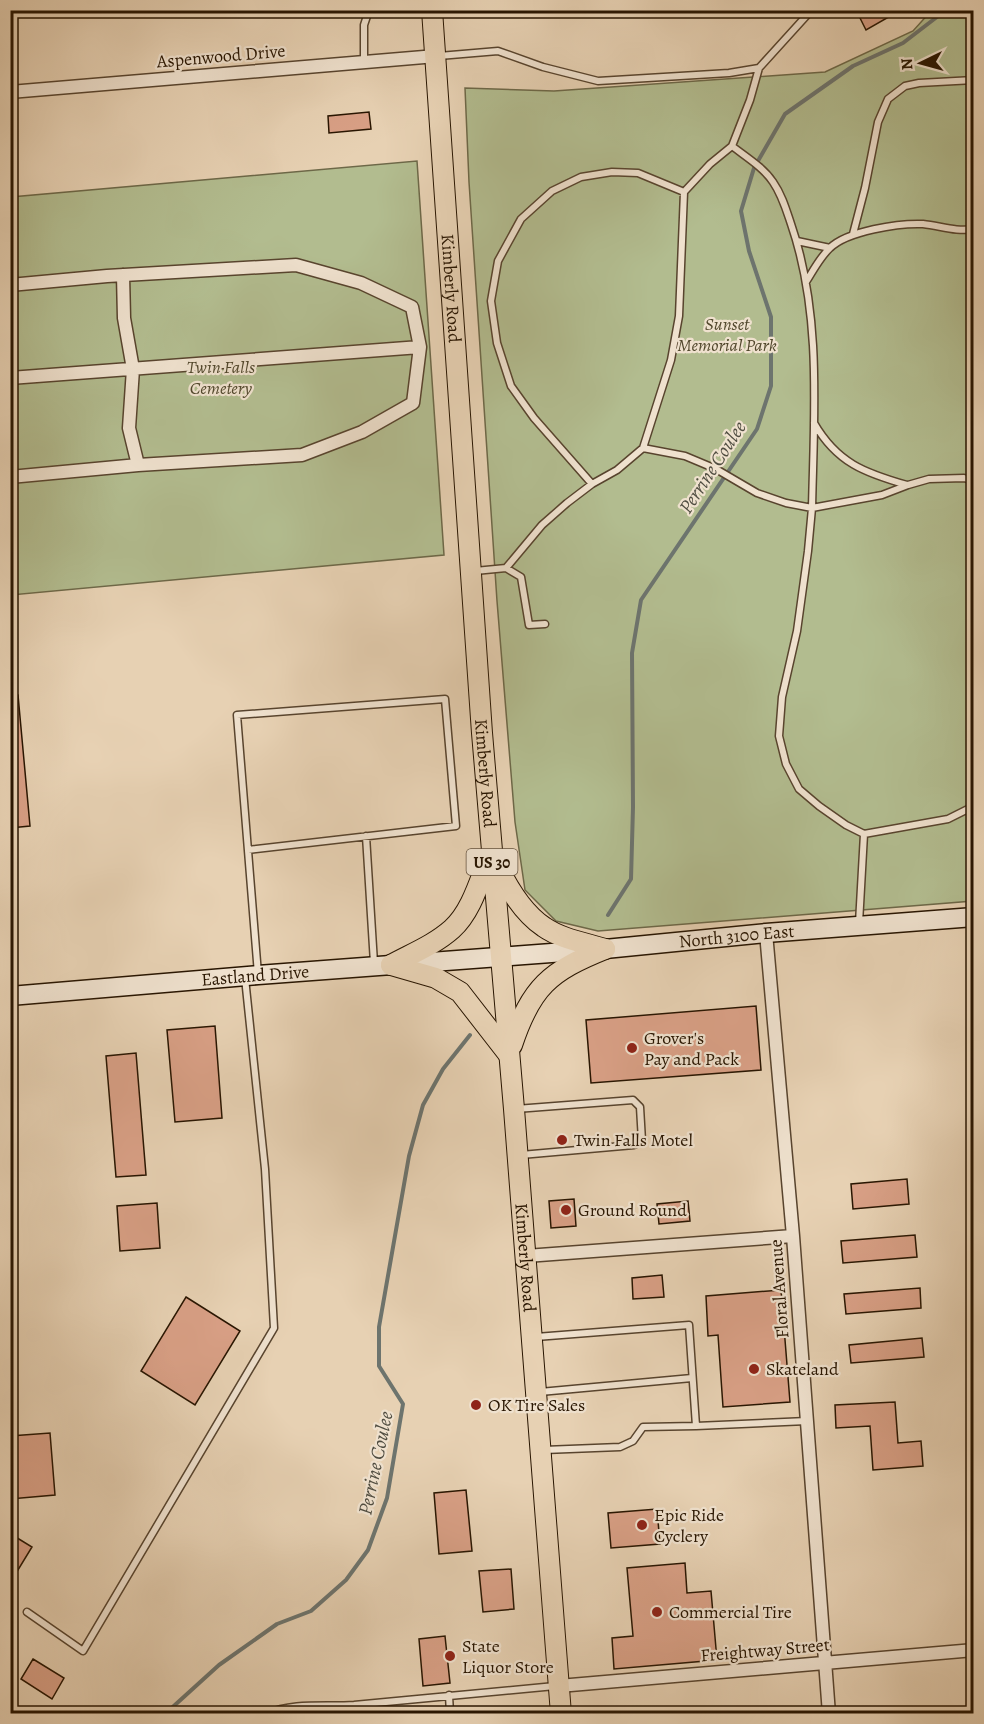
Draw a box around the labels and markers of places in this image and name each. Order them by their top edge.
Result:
place label: Grover's Pay and Pack [644,1026,739,1071]
marker: Grover's Pay and Pack [625,1041,639,1055]
place label: Twin Falls Motel [574,1128,693,1152]
marker: Twin Falls Motel [555,1133,569,1147]
place label: Ground Round [578,1198,687,1222]
marker: Ground Round [559,1203,573,1217]
place label: Skateland [766,1357,839,1381]
marker: Skateland [747,1362,761,1376]
place label: OK Tire Sales [488,1393,585,1417]
marker: OK Tire Sales [469,1398,483,1412]
place label: Epic Ride Cyclery [654,1503,724,1548]
marker: Epic Ride Cyclery [635,1518,649,1532]
place label: Commercial Tire [669,1600,792,1624]
marker: Commercial Tire [650,1605,664,1619]
place label: State Liquor Store [462,1634,554,1679]
marker: State Liquor Store [443,1649,457,1663]

